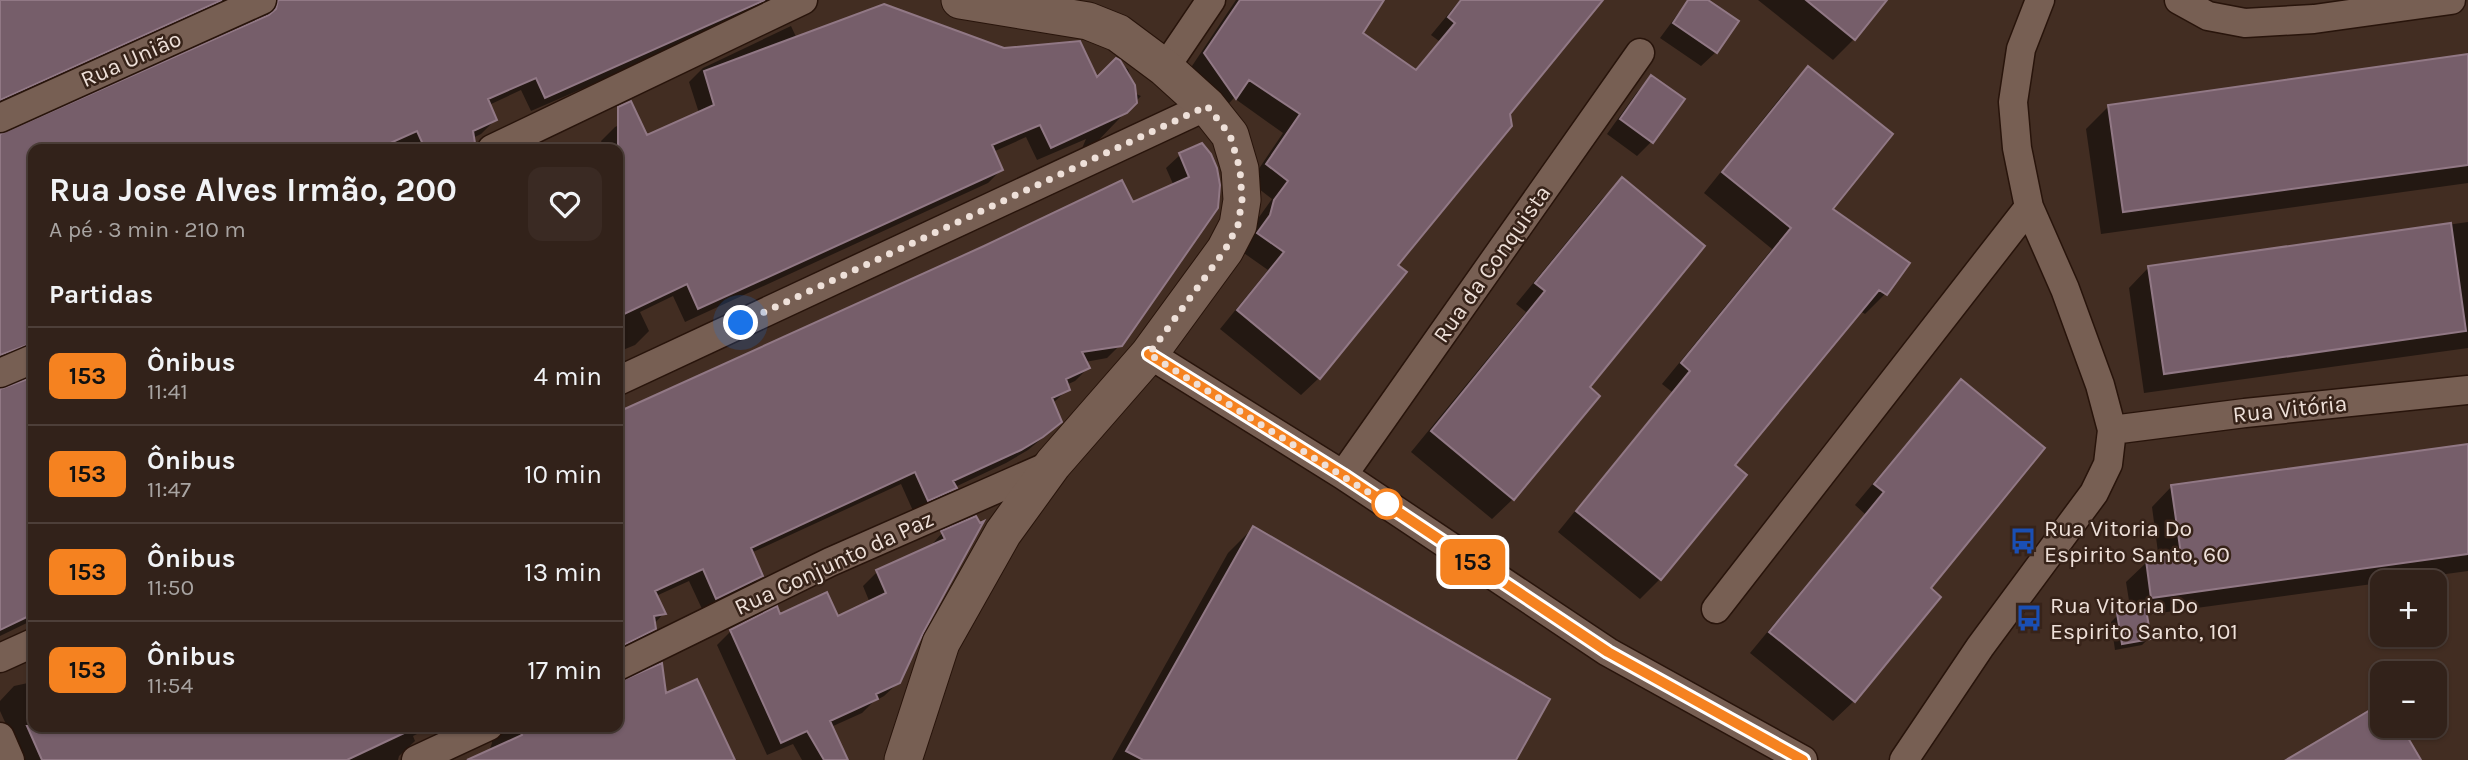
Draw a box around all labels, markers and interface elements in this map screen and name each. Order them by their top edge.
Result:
street label: Rua União [77,25,185,93]
button: heart [528,167,602,241]
text: Rua Jose Alves Irmão, 200 [49,171,457,209]
street label: Rua da Conquista [1428,180,1556,348]
text: A pé · 3 min · 210 m [49,216,246,243]
text: Partidas [49,279,153,310]
your location [723,305,758,340]
text: Ônibus [147,347,235,378]
text: 4 min [534,361,602,392]
text: 153 [69,362,106,390]
text: 11:41 [147,378,188,405]
street label: Rua Vitória [2231,390,2349,428]
text: Ônibus [147,445,235,476]
text: 10 min [524,459,602,490]
text: 153 [69,460,106,488]
text: 11:47 [147,476,191,503]
unlabelled marker [1372,489,1402,519]
street label: Rua Conjunto da Paz [730,505,938,621]
place label: Rua Vitoria Do Espirito Santo, 60 [2044,515,2230,568]
bus stop icon: Rua Vitoria Do Espirito Santo, 60 [2008,526,2038,556]
line badge: 153 [1433,539,1513,585]
text: Ônibus [147,543,235,574]
text: 153 [1454,548,1492,576]
text: 13 min [524,557,602,588]
text: 153 [69,558,106,586]
map controls [2370,570,2447,738]
button: + [2370,570,2447,647]
text: 11:50 [147,574,194,601]
place label: Rua Vitoria Do Espirito Santo, 101 [2050,592,2238,645]
bus stop icon: Rua Vitoria Do Espirito Santo, 101 [2014,603,2044,633]
text: Ônibus [147,641,235,672]
text: 17 min [527,655,602,686]
text: 153 [69,656,106,684]
button: − [2370,661,2447,738]
text: 11:54 [147,672,193,699]

